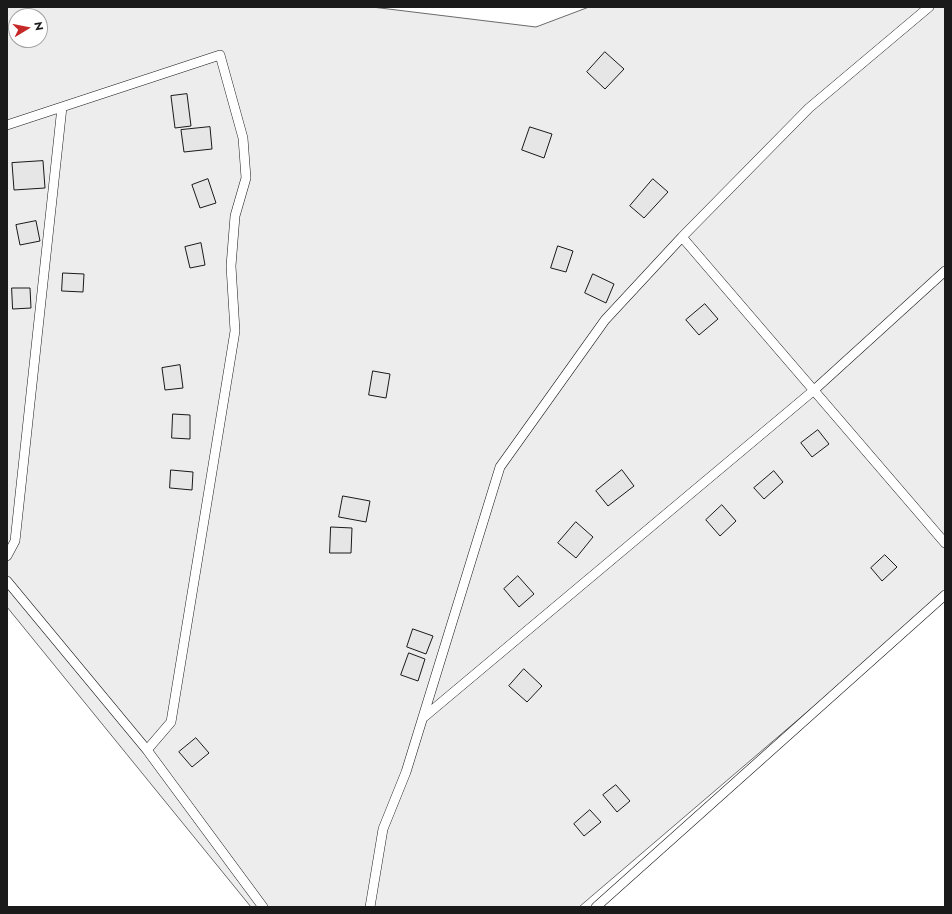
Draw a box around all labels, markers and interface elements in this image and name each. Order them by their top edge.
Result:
north arrow [8,8,48,48]
text: N [30,20,47,32]

